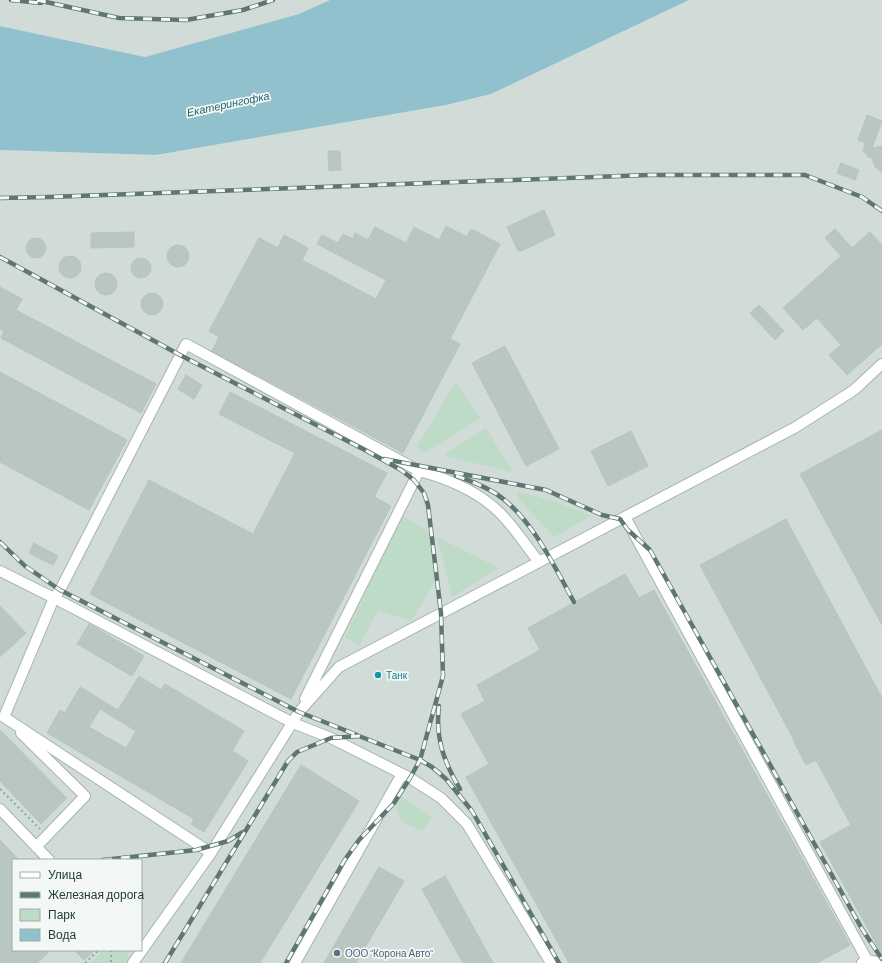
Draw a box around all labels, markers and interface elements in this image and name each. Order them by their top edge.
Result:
water label: Екатерингофка [185,88,270,119]
place label: Танк [386,669,408,681]
marker: Танк [373,670,383,680]
legend [12,859,142,951]
text: Улица [48,867,82,882]
text: Железная дорога [48,887,144,902]
text: Парк [48,907,76,922]
text: Вода [48,927,76,942]
place label: ООО "Корона Авто" [345,947,433,959]
marker: ООО "Корона Авто" [332,948,342,958]

